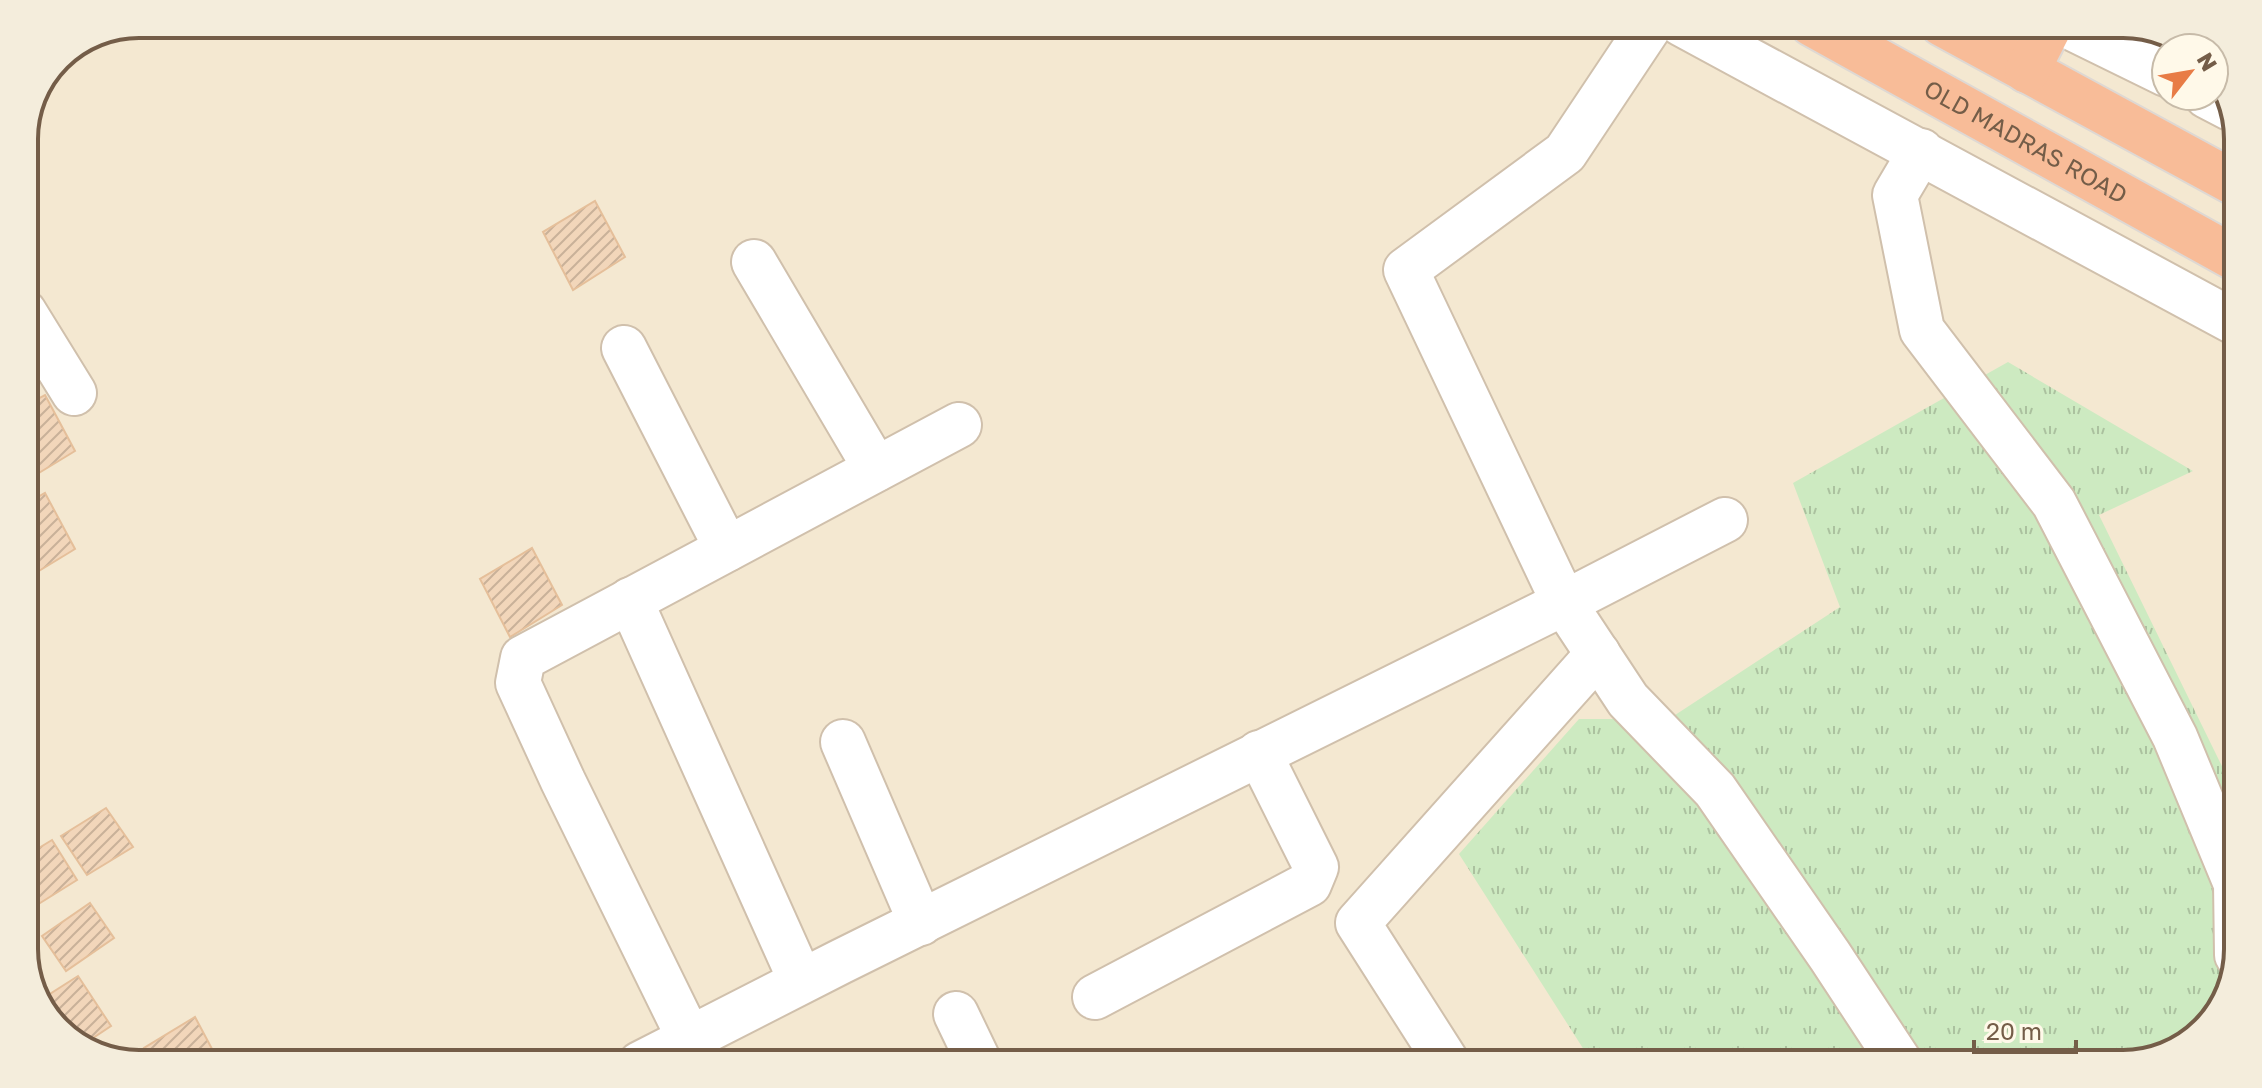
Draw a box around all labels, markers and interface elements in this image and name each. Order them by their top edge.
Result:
north arrow [2150,32,2230,112]
text: N [2192,47,2223,76]
street label: OLD MADRAS ROAD [1919,73,2133,209]
scale bar [1974,1004,2076,1054]
text: 20 m [1986,1016,2042,1045]

